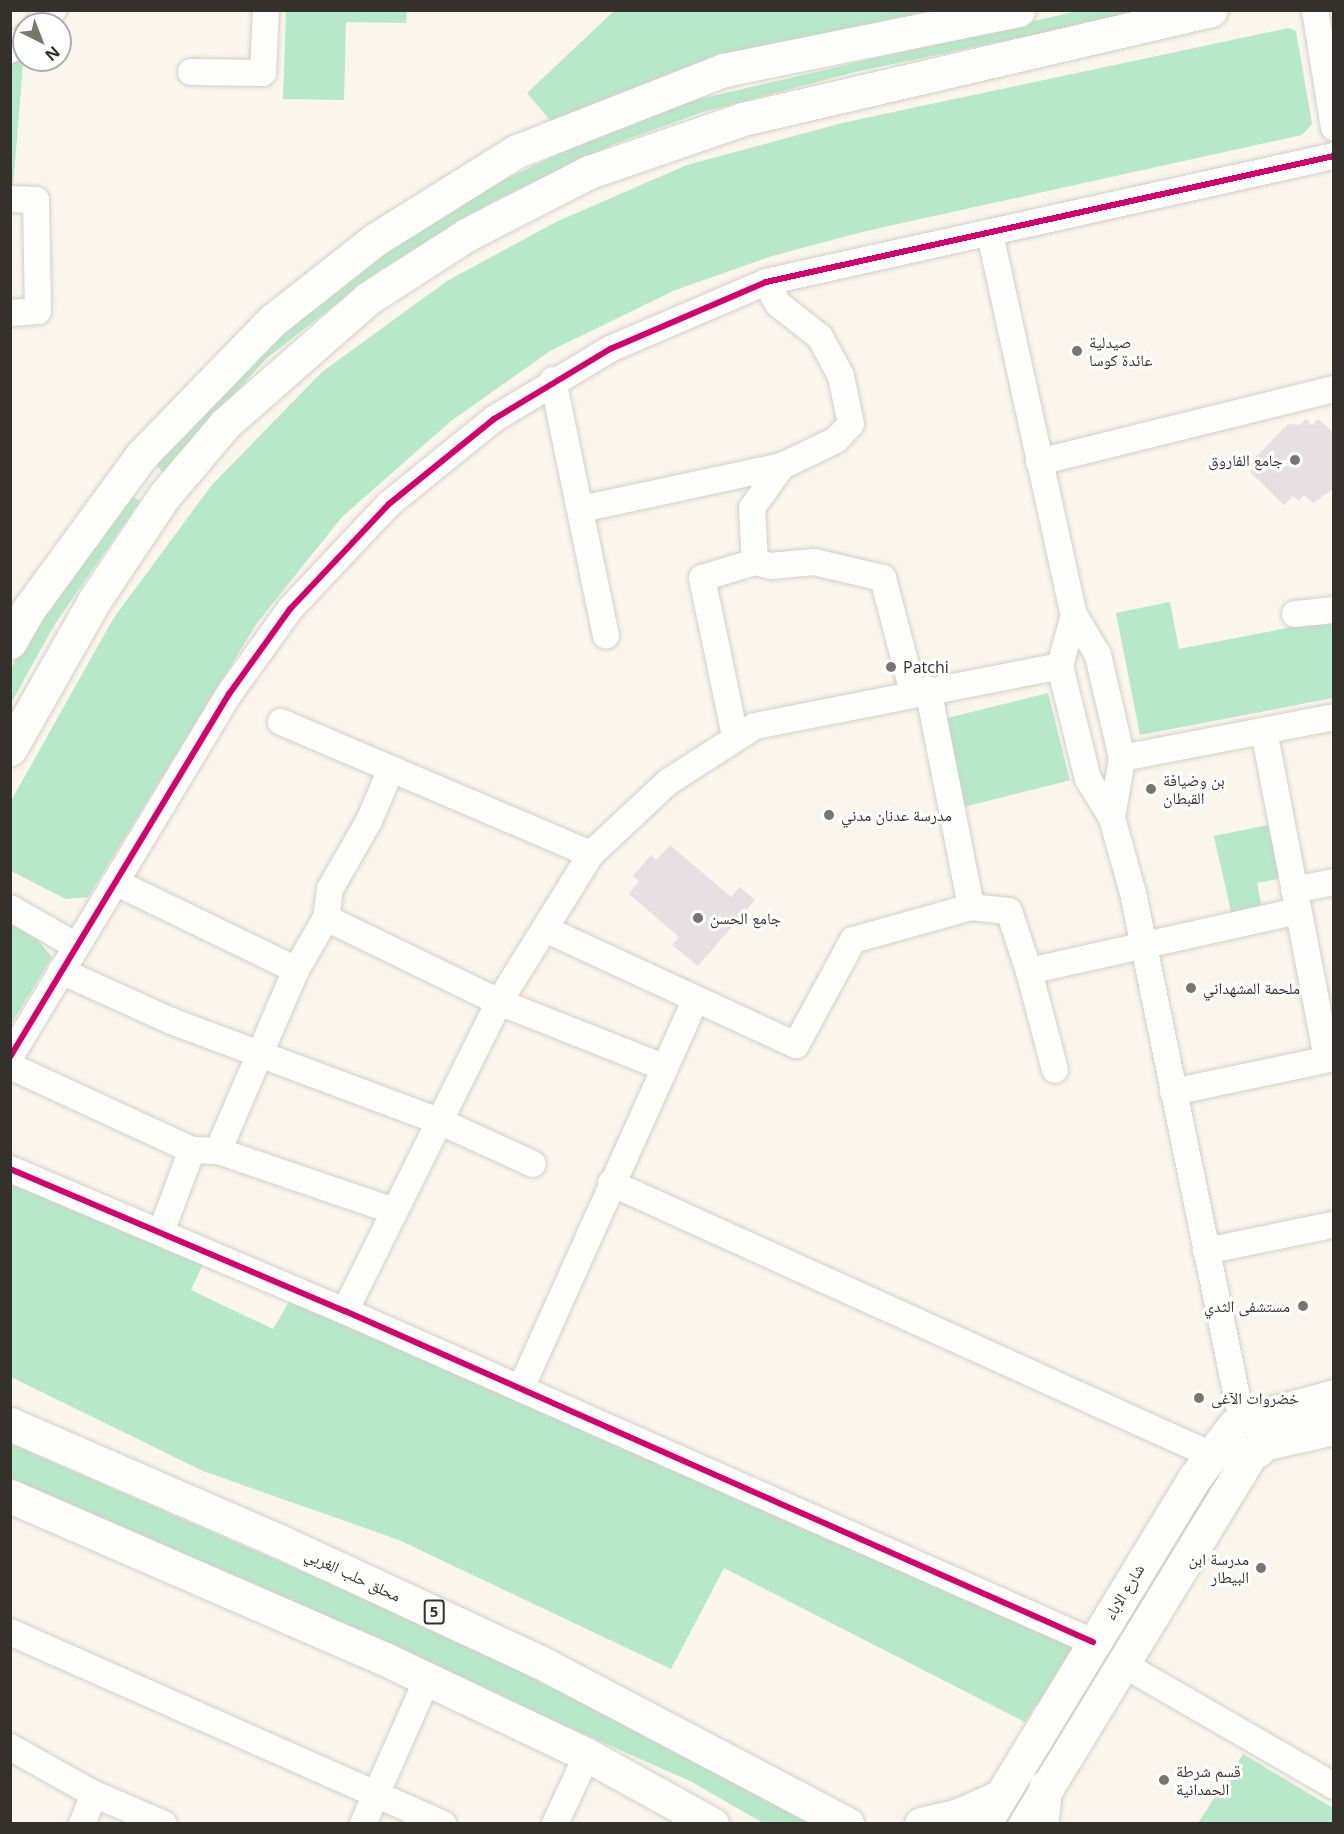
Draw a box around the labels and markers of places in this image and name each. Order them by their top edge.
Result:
place label: صيدلية عائدة كوسا [1089,332,1153,370]
marker: صيدلية عائدة كوسا [1070,344,1084,358]
place label: جامع الفاروق [1208,450,1283,470]
marker: جامع الفاروق [1288,453,1302,467]
place label: Patchi [903,657,949,677]
marker: Patchi [884,660,898,674]
place label: بن وضيافة القبطان [1163,770,1225,808]
marker: بن وضيافة القبطان [1144,782,1158,796]
place label: مدرسة عدنان مدني [841,805,952,825]
marker: مدرسة عدنان مدني [822,808,836,822]
place label: جامع الحسن [710,908,781,928]
marker: جامع الحسن [691,911,705,925]
place label: ملحمة المشهداني [1203,978,1300,998]
marker: ملحمة المشهداني [1184,981,1198,995]
place label: مستشفى الثدي [1204,1296,1290,1316]
marker: مستشفى الثدي [1294,1297,1312,1315]
place label: خضروات الآغى [1211,1388,1299,1408]
marker: خضروات الآغى [1192,1391,1206,1405]
place label: مدرسة ابن البيطار [1188,1549,1249,1587]
marker: مدرسة ابن البيطار [1254,1561,1268,1575]
place label: قسم شرطة الحمدانية [1176,1761,1241,1799]
marker: قسم شرطة الحمدانية [1157,1773,1171,1787]

